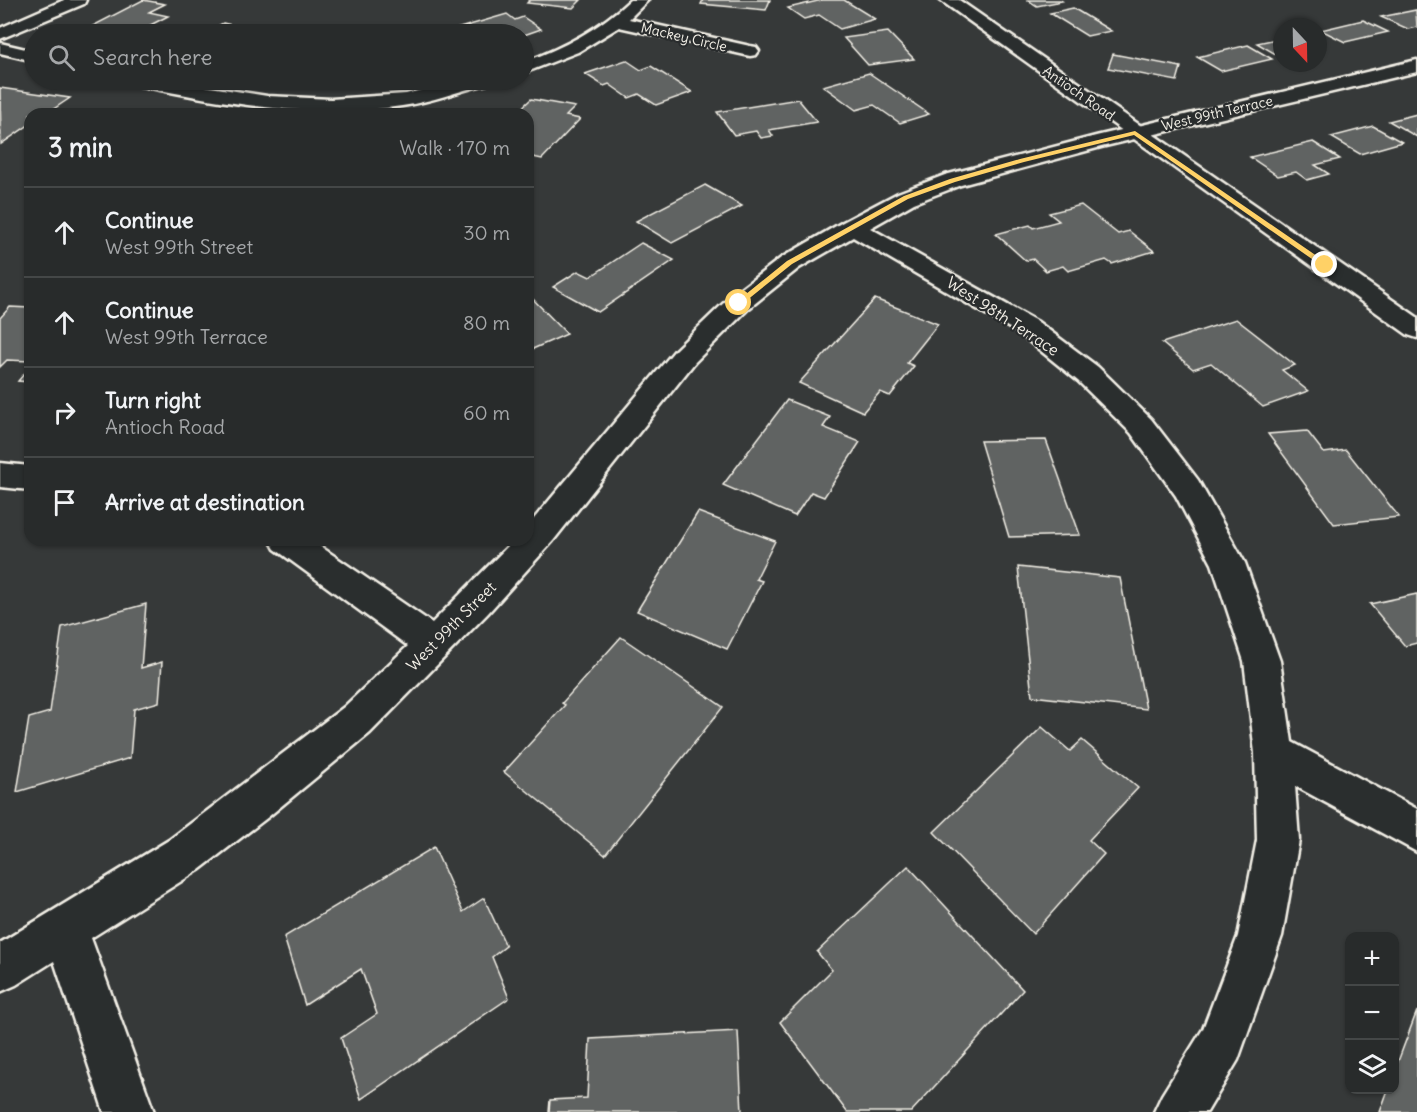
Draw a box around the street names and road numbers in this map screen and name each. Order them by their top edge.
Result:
street label: Mackey Circle [639,18,729,56]
street label: Antioch Road [1039,62,1119,124]
street label: West 99th Terrace [1159,91,1275,135]
street label: West 98th Terrace [943,272,1063,360]
street label: West 99th Street [402,577,500,675]

